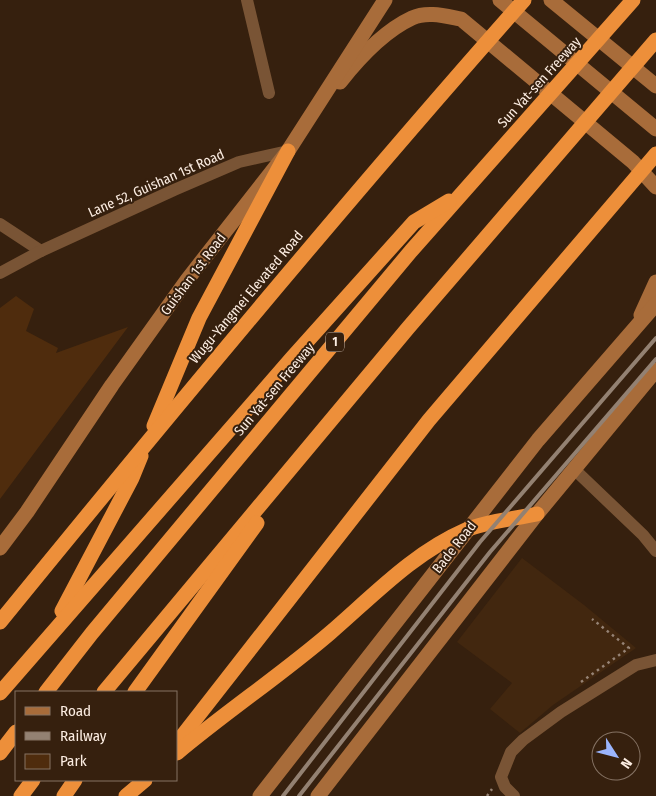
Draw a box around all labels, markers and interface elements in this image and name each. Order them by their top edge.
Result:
street label: Sun Yat-sen Freeway [494,33,585,131]
street label: Lane 52, Guishan 1st Road [85,146,227,221]
street label: Wugu-Yangmei Elevated Road [186,228,307,367]
street label: Guishan 1st Road [157,230,230,319]
road number: 1 [326,332,344,352]
street label: Sun Yat-sen Freeway [231,339,319,439]
street label: Bade Road [429,518,480,577]
legend [15,691,178,781]
text: Road [60,702,91,720]
text: Railway [60,727,107,745]
north arrow [591,731,641,781]
text: Park [60,752,87,770]
text: N [617,755,635,772]

